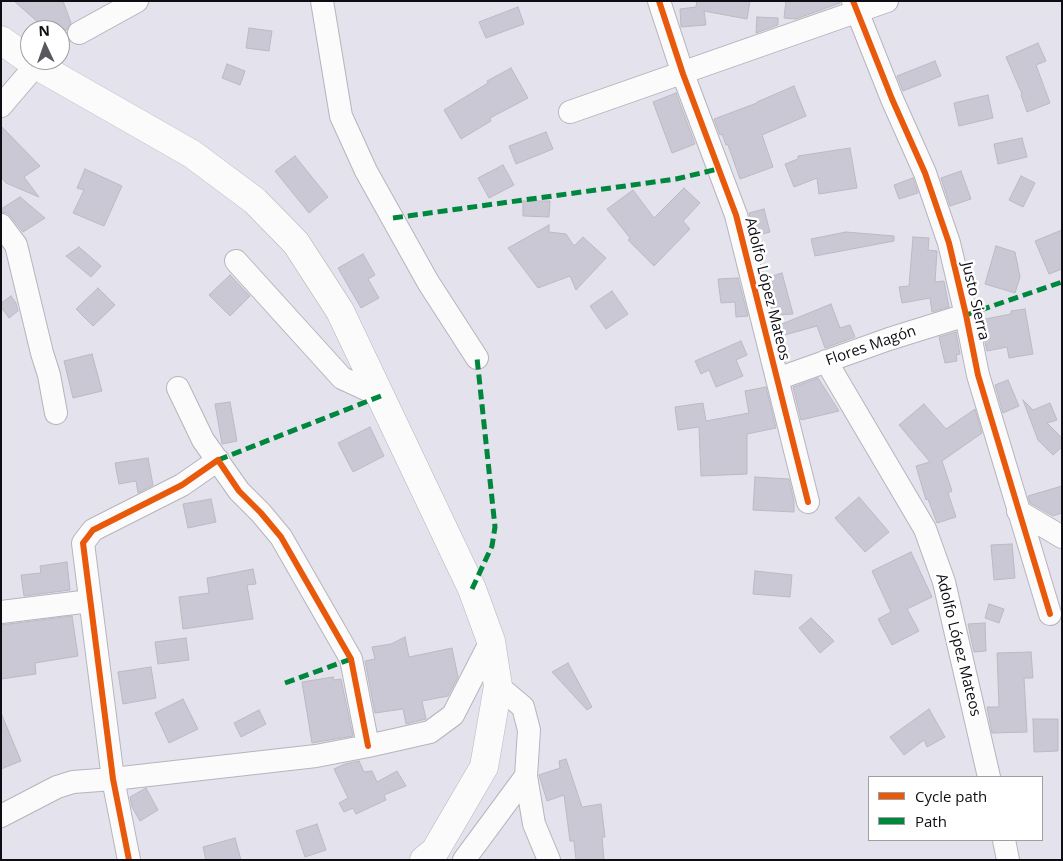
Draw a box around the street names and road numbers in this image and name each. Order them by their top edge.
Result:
street label: Adolfo López Mateos [741,216,793,362]
street label: Justo Sierra [957,260,993,342]
street label: Flores Magón [823,322,919,370]
street label: Adolfo López Mateos [932,572,984,718]

